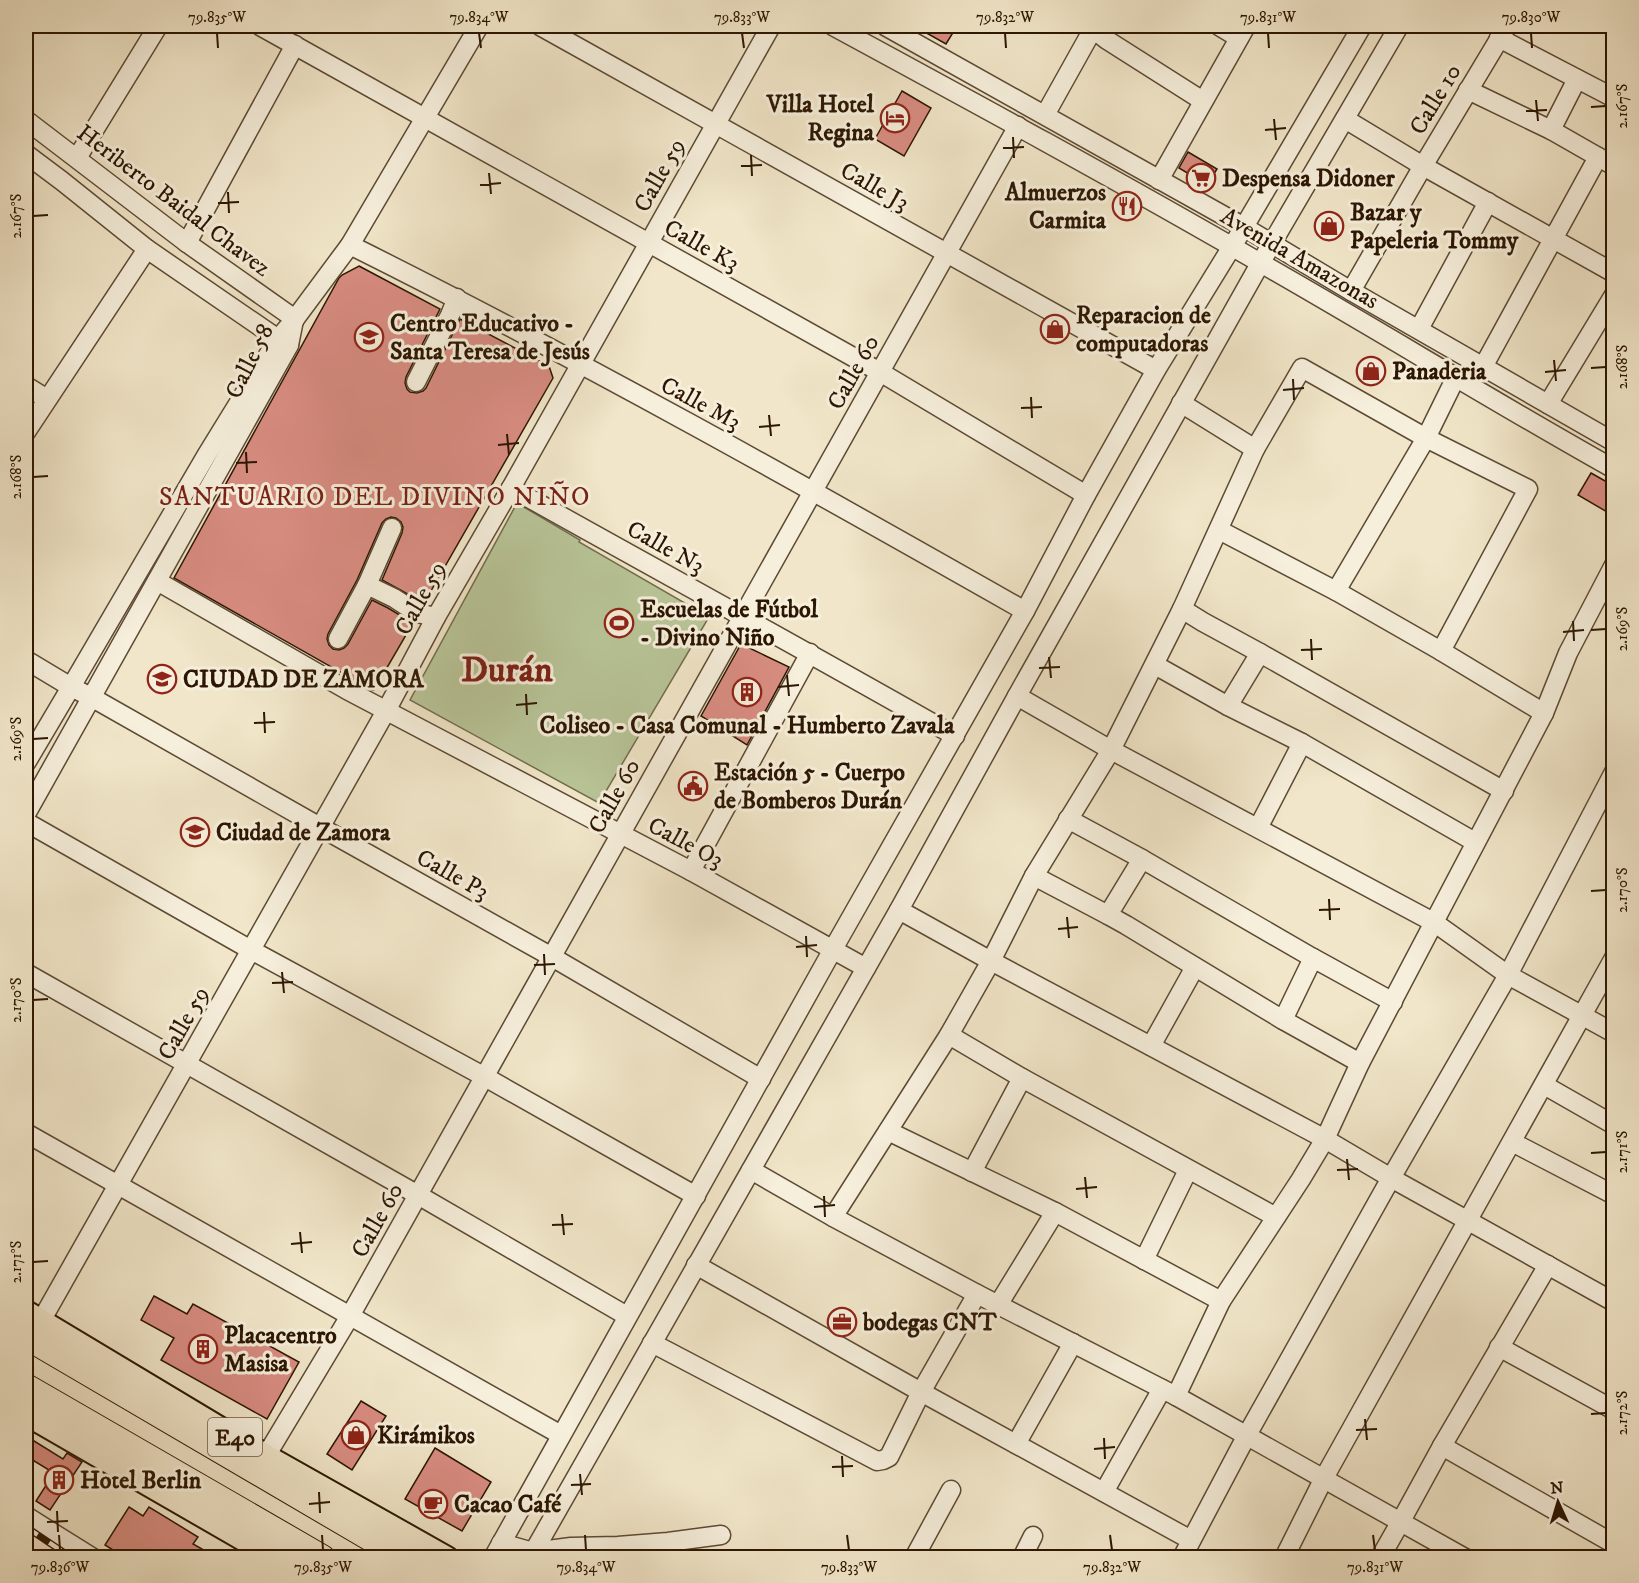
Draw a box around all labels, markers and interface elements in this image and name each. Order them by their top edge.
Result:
text: 79.835°W [188,8,246,27]
text: 79.834°W [449,8,509,27]
text: 79.833°W [714,8,770,27]
text: 79.832°W [976,8,1034,27]
text: 79.831°W [1240,8,1296,27]
text: 79.830°W [1502,8,1561,27]
street label: Calle 10 [1403,59,1469,140]
text: 2.167°S [1613,83,1632,128]
place label: Villa Hotel Regina [766,90,875,148]
hotel icon: Villa Hotel Regina [879,102,911,134]
street label: Heriberto Baidal Chavez [71,118,277,284]
street label: Calle 59 [627,133,692,218]
street label: Calle J3 [835,156,914,218]
supermarket icon: Despensa Didoner [1185,162,1217,194]
place label: Despensa Didoner [1222,164,1396,194]
place label: Almuerzos Carmita [1004,178,1107,236]
restaurant icon: Almuerzos Carmita [1111,190,1143,222]
text: 2.167°S [7,193,26,238]
place label: Bazar y Papeleria Tommy [1350,198,1519,256]
street label: Avenida Amazonas [1215,201,1384,316]
shop icon: Bazar y Papeleria Tommy [1313,210,1345,242]
street label: Calle K3 [659,213,744,279]
place label: Reparacion de computadoras [1076,301,1211,359]
place label: Centro Educativo - Santa Teresa de Jesús [390,309,590,367]
shop icon: Reparacion de computadoras [1039,313,1071,345]
street label: Calle 58 [219,319,281,404]
school or university icon: Centro Educativo - Santa Teresa de Jesús [353,321,385,353]
street label: Calle 60 [821,330,887,415]
text: 2.168°S [1613,345,1632,389]
shop icon: Panaderia [1355,355,1387,387]
place label: Panaderia [1392,357,1487,387]
street label: Calle M3 [655,370,746,437]
text: 2.168°S [7,455,26,499]
district label: SANTUARIO DEL DIVINO NIÑO [159,480,591,514]
street label: Calle N3 [621,514,710,581]
street label: Calle 59 [388,556,453,641]
place label: Escuelas de Fútbol - Divino Niño [640,595,819,653]
sports icon: Escuelas de Fútbol - Divino Niño [603,607,635,639]
text: 2.169°S [1613,607,1632,651]
district label: Durán [461,648,553,693]
school or university icon: CIUDAD DE ZAMORA [146,663,178,695]
place label: CIUDAD DE ZAMORA [183,665,424,695]
building icon: Coliseo - Casa Comunal - Humberto Zavala [731,676,763,708]
place label: Coliseo - Casa Comunal - Humberto Zavala [540,711,955,741]
text: 2.169°S [7,717,26,761]
street label: Calle 60 [582,754,648,839]
place label: Estación 5 - Cuerpo de Bomberos Durán [714,758,905,816]
public building icon: Estación 5 - Cuerpo de Bomberos Durán [677,770,709,802]
street label: Calle O3 [642,811,729,875]
school or university icon: Ciudad de Zamora [179,816,211,848]
place label: Ciudad de Zamora [216,818,391,848]
street label: Calle P3 [411,843,494,907]
text: 2.170°S [1613,867,1632,913]
text: 2.170°S [7,977,26,1023]
street label: Calle 59 [151,981,216,1066]
text: 2.171°S [1613,1131,1632,1173]
street label: Calle 60 [345,1178,411,1263]
text: 2.171°S [7,1241,26,1283]
office icon: bodegas CNT [826,1306,858,1338]
place label: bodegas CNT [862,1308,998,1338]
place label: Placacentro Masisa [224,1321,337,1379]
building icon: Placacentro Masisa [187,1333,219,1365]
text: 2.172°S [1613,1391,1632,1435]
road number: E40 [208,1418,262,1456]
shop icon: Kirámikos [340,1419,372,1451]
place label: Kirámikos [377,1421,475,1451]
building icon: Hotel Berlin [43,1464,75,1496]
place label: Hotel Berlin [80,1466,202,1496]
north arrow [1528,1472,1588,1532]
text: N [1550,1478,1564,1498]
cafe icon: Cacao Café [417,1488,449,1520]
place label: Cacao Café [454,1490,562,1520]
text: 79.836°W [31,1558,89,1577]
text: 79.835°W [294,1558,352,1577]
text: 79.834°W [556,1558,616,1577]
text: 79.833°W [821,1558,877,1577]
text: 79.832°W [1083,1558,1141,1577]
text: 79.831°W [1347,1558,1403,1577]

